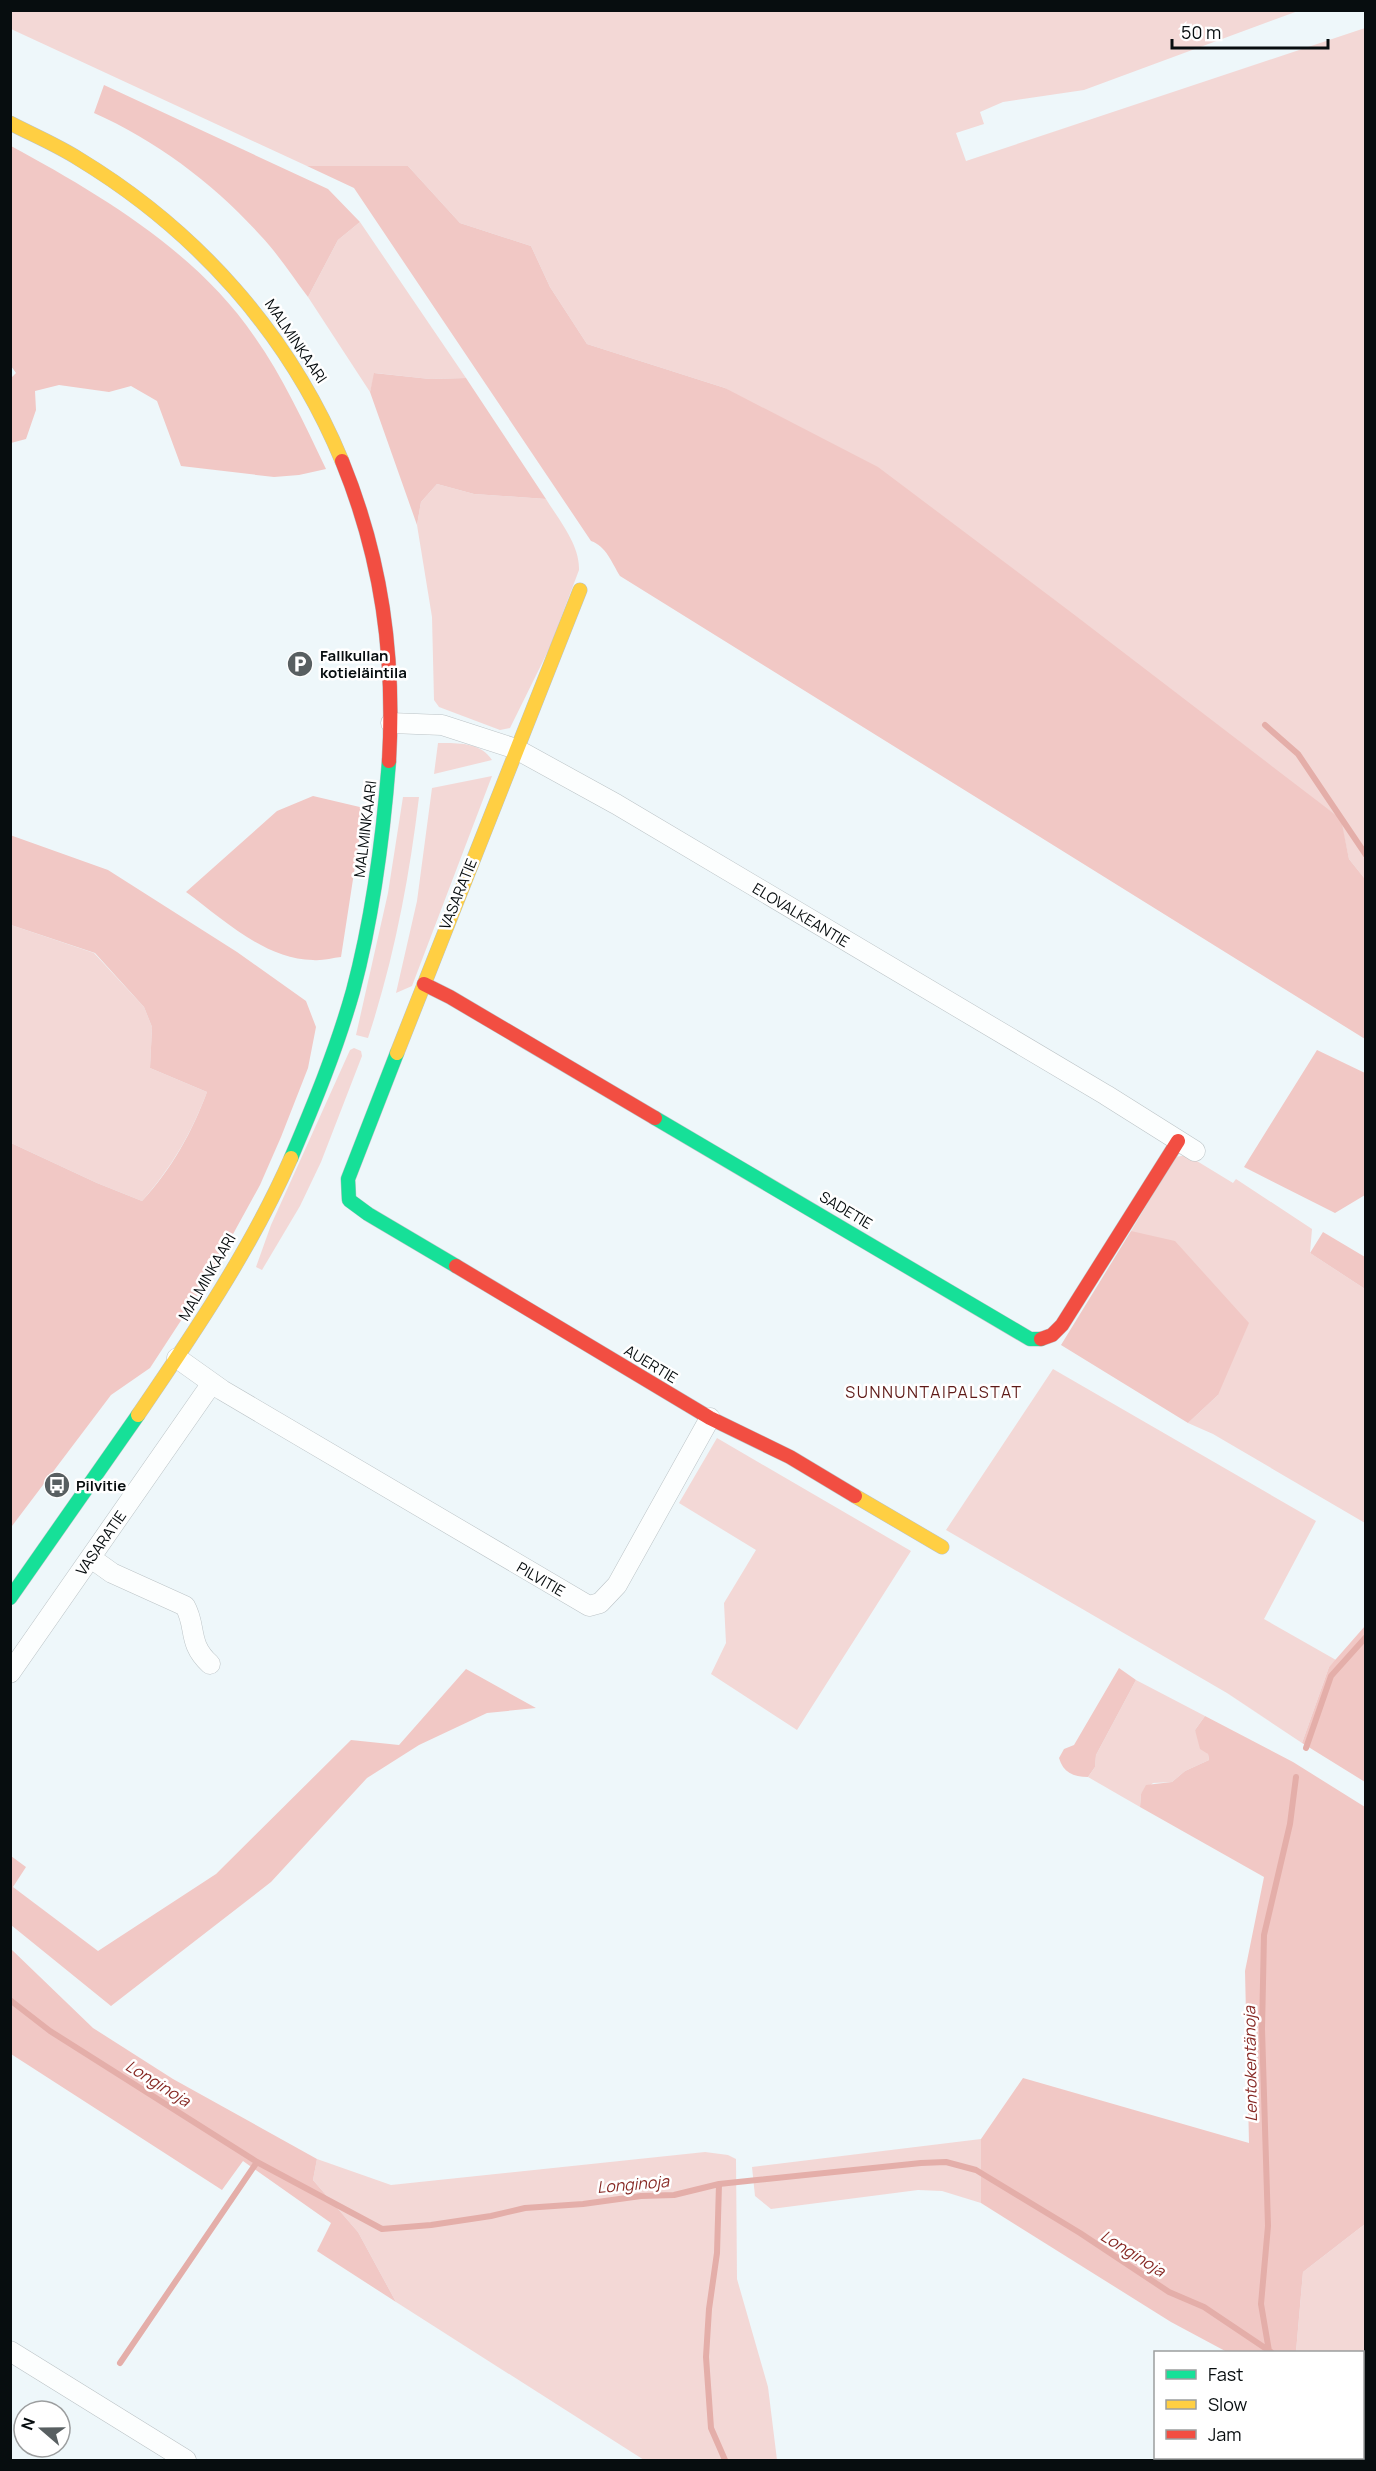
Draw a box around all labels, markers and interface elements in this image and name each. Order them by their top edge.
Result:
scale bar [1172,12,1328,50]
text: 50 m [1181,20,1221,44]
street label: MALMINKAARI [260,295,332,387]
place label: Fallkullan kotieläintila [320,645,407,683]
parking icon: Fallkullan kotieläintila [285,649,315,679]
street label: MALMINKAARI [349,779,381,879]
street label: VASARATIE [434,855,482,933]
street label: ELOVALKEANTIE [749,878,853,952]
street label: SADETIE [816,1186,876,1234]
street label: MALMINKAARI [174,1230,240,1324]
street label: AUERTIE [620,1340,682,1388]
district label: SUNNUNTAIPALSTAT [845,1381,1023,1403]
bus stop icon: Pilvitie [42,1470,72,1500]
place label: Pilvitie [76,1475,126,1496]
street label: VASARATIE [71,1506,131,1580]
street label: PILVITIE [513,1557,569,1601]
water label: Lentokentänoja [1238,2005,1262,2122]
water label: Longinoja [122,2055,195,2112]
water label: Longinoja [596,2170,671,2198]
water label: Longinoja [1097,2225,1170,2282]
legend [1154,2351,1364,2459]
text: Fast [1208,2362,1243,2386]
text: Slow [1208,2392,1248,2416]
north arrow [12,2399,72,2459]
text: N [16,2415,40,2433]
text: Jam [1208,2422,1242,2446]

